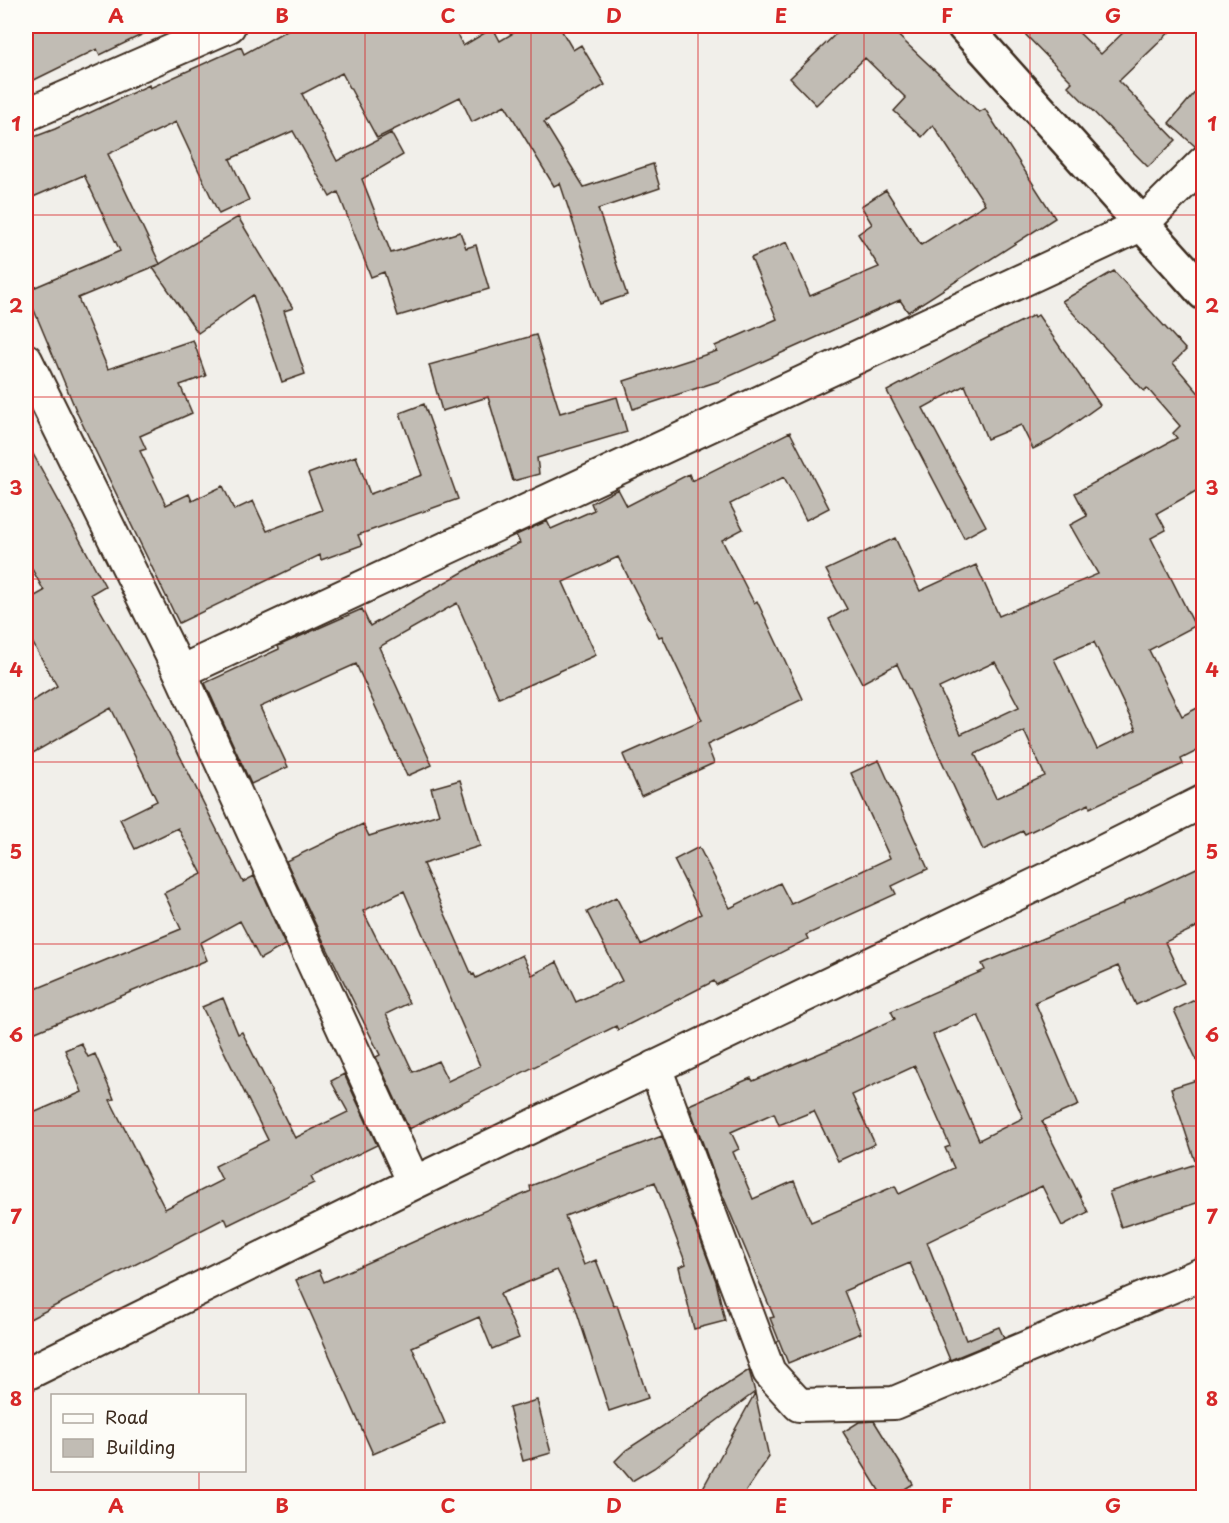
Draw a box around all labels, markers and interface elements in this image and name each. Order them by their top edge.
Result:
text: A [108,0,124,30]
text: B [275,0,289,30]
text: C [440,0,456,30]
text: D [606,0,622,30]
text: E [775,0,787,30]
text: F [941,0,953,30]
text: G [1105,0,1121,30]
text: 1 [11,108,21,138]
text: 1 [1207,108,1217,138]
text: 2 [9,290,23,320]
text: 2 [1205,290,1219,320]
text: 3 [9,472,23,502]
text: 3 [1205,472,1219,502]
text: 4 [9,654,23,684]
text: 4 [1205,654,1219,684]
text: 5 [10,836,22,866]
text: 5 [1206,836,1218,866]
text: 6 [9,1019,23,1049]
text: 6 [1205,1019,1219,1049]
text: 7 [10,1201,22,1231]
text: 7 [1206,1201,1218,1231]
text: 8 [10,1383,22,1413]
text: 8 [1206,1383,1218,1413]
legend [51,1394,246,1472]
text: Road [105,1403,149,1430]
text: Building [105,1433,175,1460]
text: A [108,1490,124,1520]
text: B [275,1490,289,1520]
text: C [440,1490,456,1520]
text: D [606,1490,622,1520]
text: E [775,1490,787,1520]
text: F [941,1490,953,1520]
text: G [1105,1490,1121,1520]

